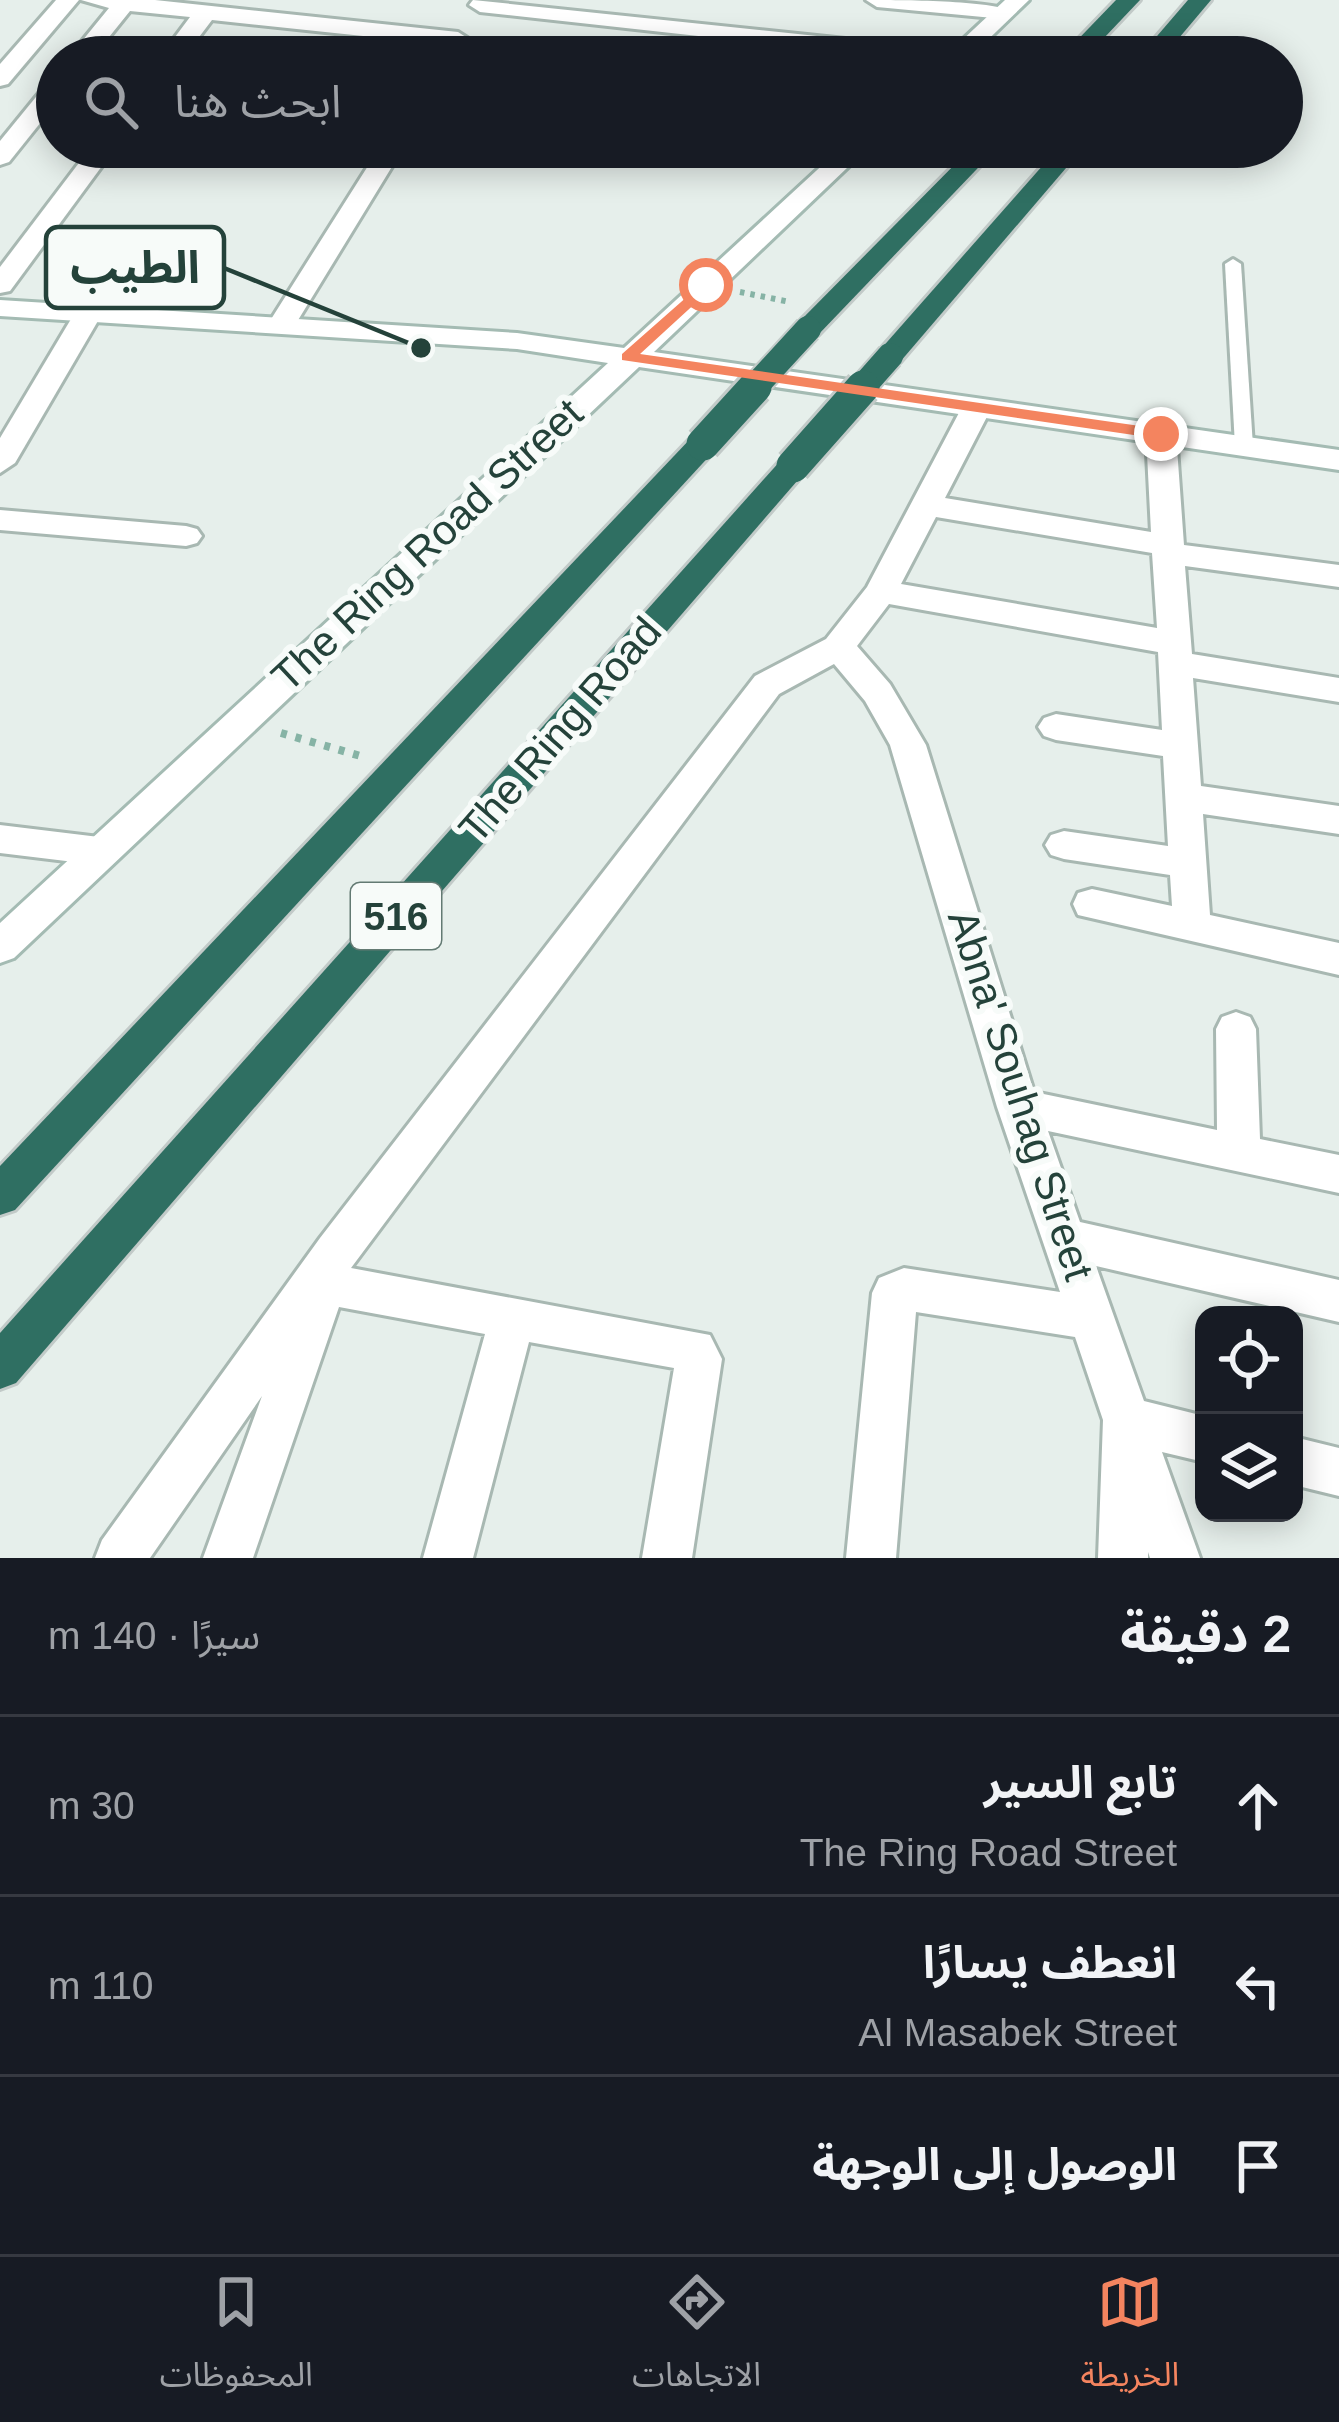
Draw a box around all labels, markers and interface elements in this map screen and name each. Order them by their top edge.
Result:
search box [36,36,1303,168]
icon: search [78,69,144,135]
text: ابحث هنا [174,76,342,127]
callout: الطيب [46,227,224,308]
text: الطيب [70,242,200,294]
route start [679,258,733,312]
street label: The Ring Road Street [262,389,592,701]
route end [1134,407,1188,461]
street label: The Ring Road [450,608,670,852]
road number: 516 [351,883,441,949]
street label: Abna' Souhag Street [939,904,1103,1286]
map controls [1195,1306,1303,1522]
button: locate [1195,1306,1303,1414]
button: layers [1195,1414,1303,1522]
text: 2 دقيقة [1120,1606,1291,1663]
text: سيرًا · 140 m [48,1614,260,1657]
text: تابع السير [984,1757,1177,1808]
icon: ahead [1225,1773,1291,1839]
text: 30 m [48,1784,135,1827]
text: The Ring Road Street [800,1831,1177,1874]
text: انعطف يسارًا [923,1937,1177,1988]
icon: left [1225,1953,1291,2019]
text: 110 m [48,1964,154,2007]
text: Al Masabek Street [858,2011,1177,2054]
icon: arrive [1225,2133,1291,2199]
text: الوصول إلى الوجهة [812,2139,1177,2190]
tab: المحفوظات [160,2269,313,2410]
tab: الاتجاهات [632,2269,761,2410]
tab: الخريطة [1080,2269,1179,2410]

